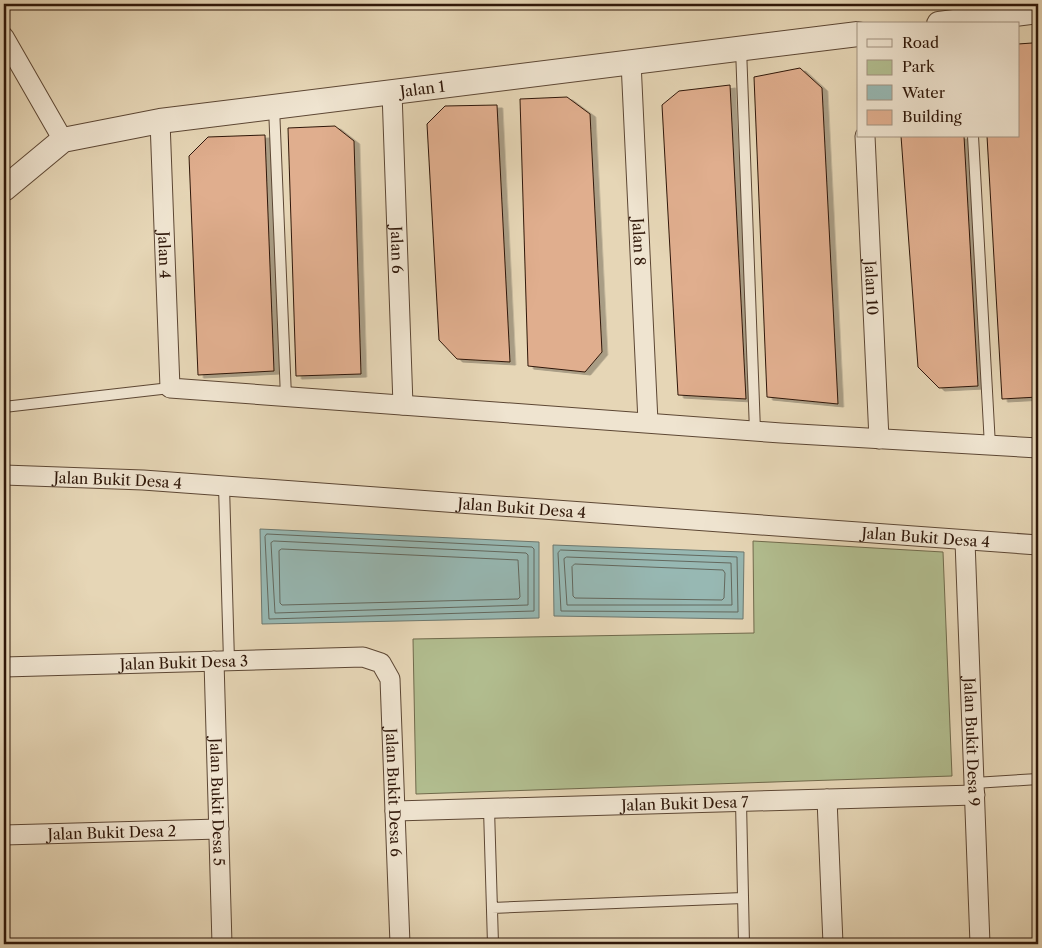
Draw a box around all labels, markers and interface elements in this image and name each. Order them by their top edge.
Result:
legend [857,22,1020,138]
text: Road [902,33,939,52]
text: Park [902,57,936,76]
street label: Jalan 1 [397,76,447,101]
text: Water [901,83,946,102]
text: Building [902,107,962,126]
street label: Jalan 8 [629,216,650,266]
street label: Jalan 6 [387,224,408,274]
street label: Jalan 4 [155,229,175,279]
street label: Jalan 10 [861,258,883,316]
street label: Jalan Bukit Desa 4 [51,467,183,492]
street label: Jalan Bukit Desa 4 [455,493,587,522]
street label: Jalan Bukit Desa 4 [859,523,991,551]
street label: Jalan Bukit Desa 3 [118,651,248,673]
street label: Jalan Bukit Desa 9 [961,675,984,807]
street label: Jalan Bukit Desa 6 [382,726,406,857]
street label: Jalan Bukit Desa 5 [207,736,229,866]
street label: Jalan Bukit Desa 7 [619,792,749,814]
street label: Jalan Bukit Desa 2 [45,821,176,843]

